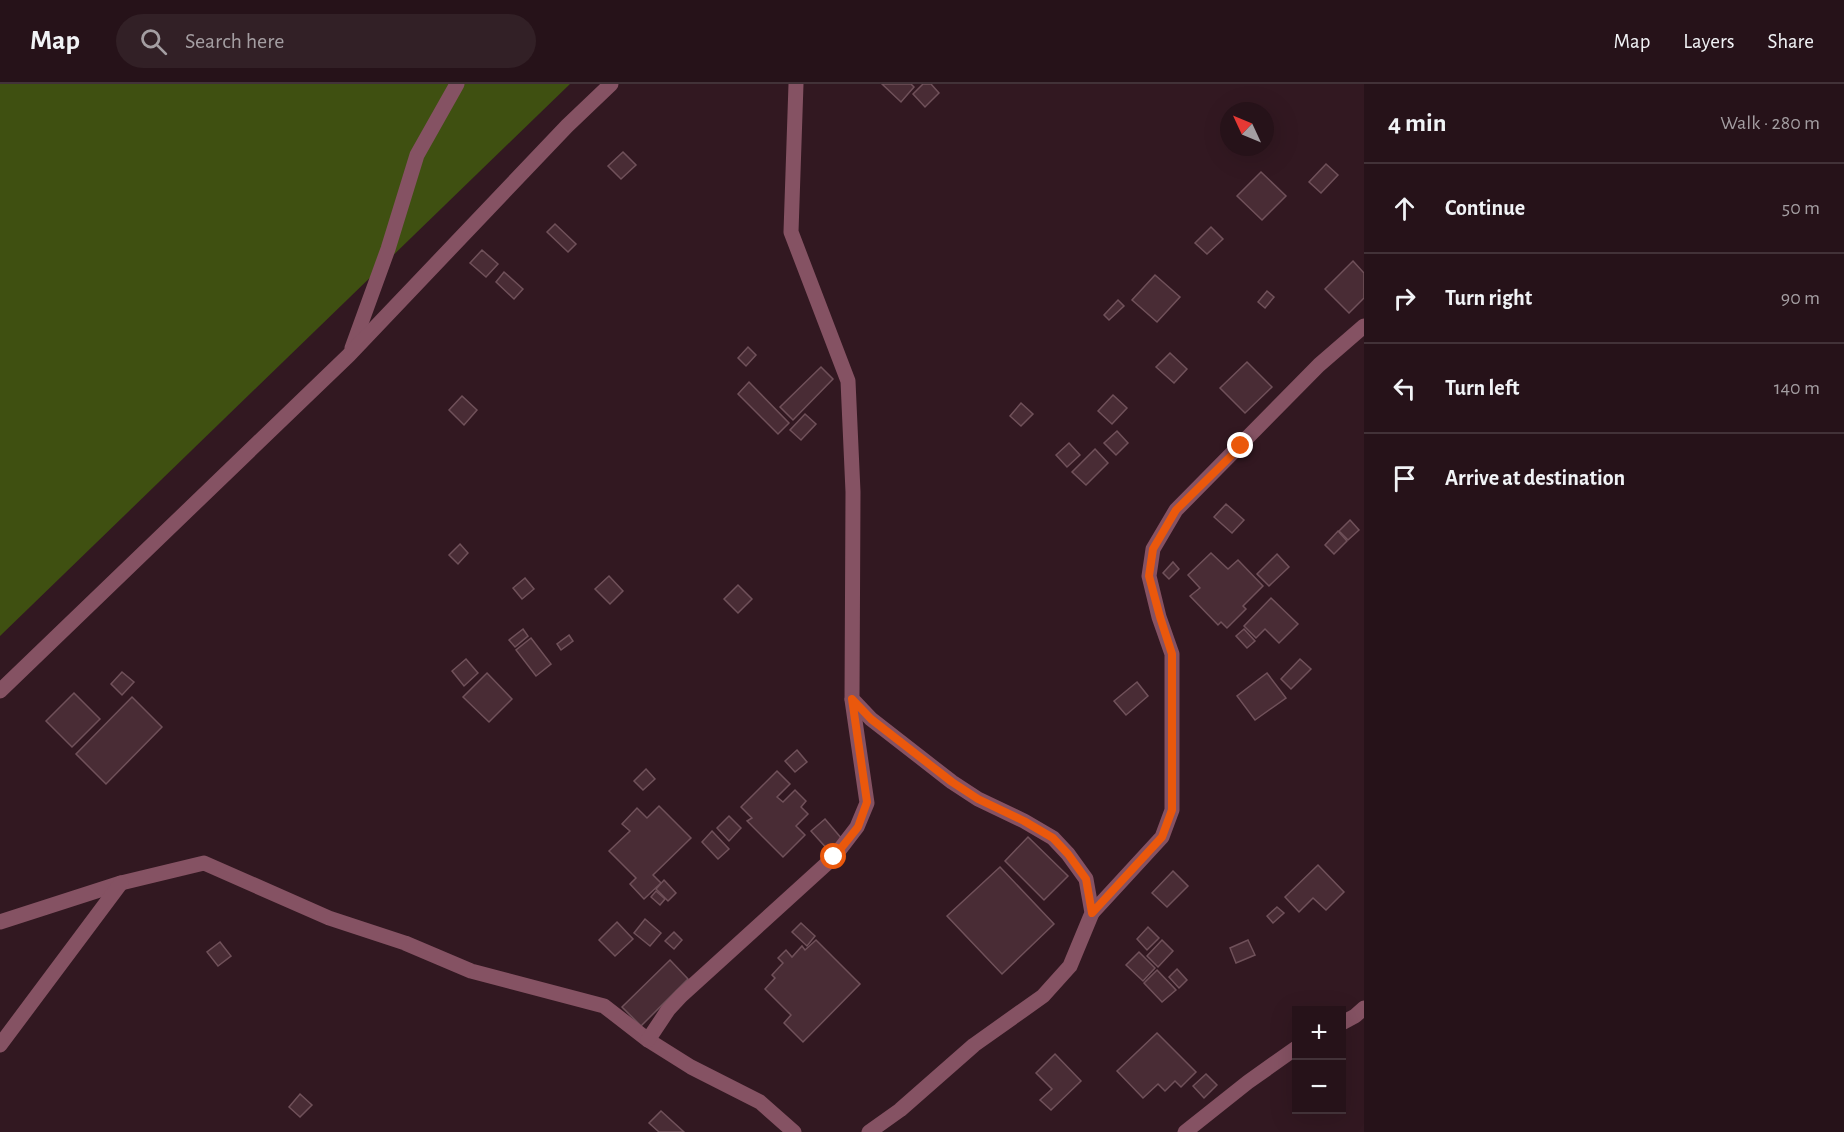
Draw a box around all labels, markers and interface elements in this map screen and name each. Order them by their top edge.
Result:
search box [116,14,536,68]
icon: search [137,25,170,58]
text: Map [30,27,80,55]
text: Search here [185,30,284,52]
text: Map [1614,31,1650,52]
text: Layers [1683,31,1734,52]
text: Share [1767,31,1814,52]
north arrow [1220,102,1274,156]
text: 4 min [1388,110,1447,136]
text: Walk · 280 m [1720,113,1820,133]
icon: ahead [1388,192,1421,225]
text: Continue [1445,197,1525,219]
text: 50 m [1782,198,1820,218]
icon: right [1388,282,1421,315]
text: Turn right [1445,287,1532,309]
text: 90 m [1781,288,1820,308]
icon: left [1388,372,1421,405]
text: Turn left [1445,377,1519,399]
text: 140 m [1774,378,1820,398]
route end [1227,432,1253,458]
icon: arrive [1388,462,1421,495]
text: Arrive at destination [1445,467,1625,489]
route start [820,843,846,869]
map controls [1292,1006,1346,1114]
button: + [1292,1006,1346,1060]
button: − [1292,1060,1346,1114]

